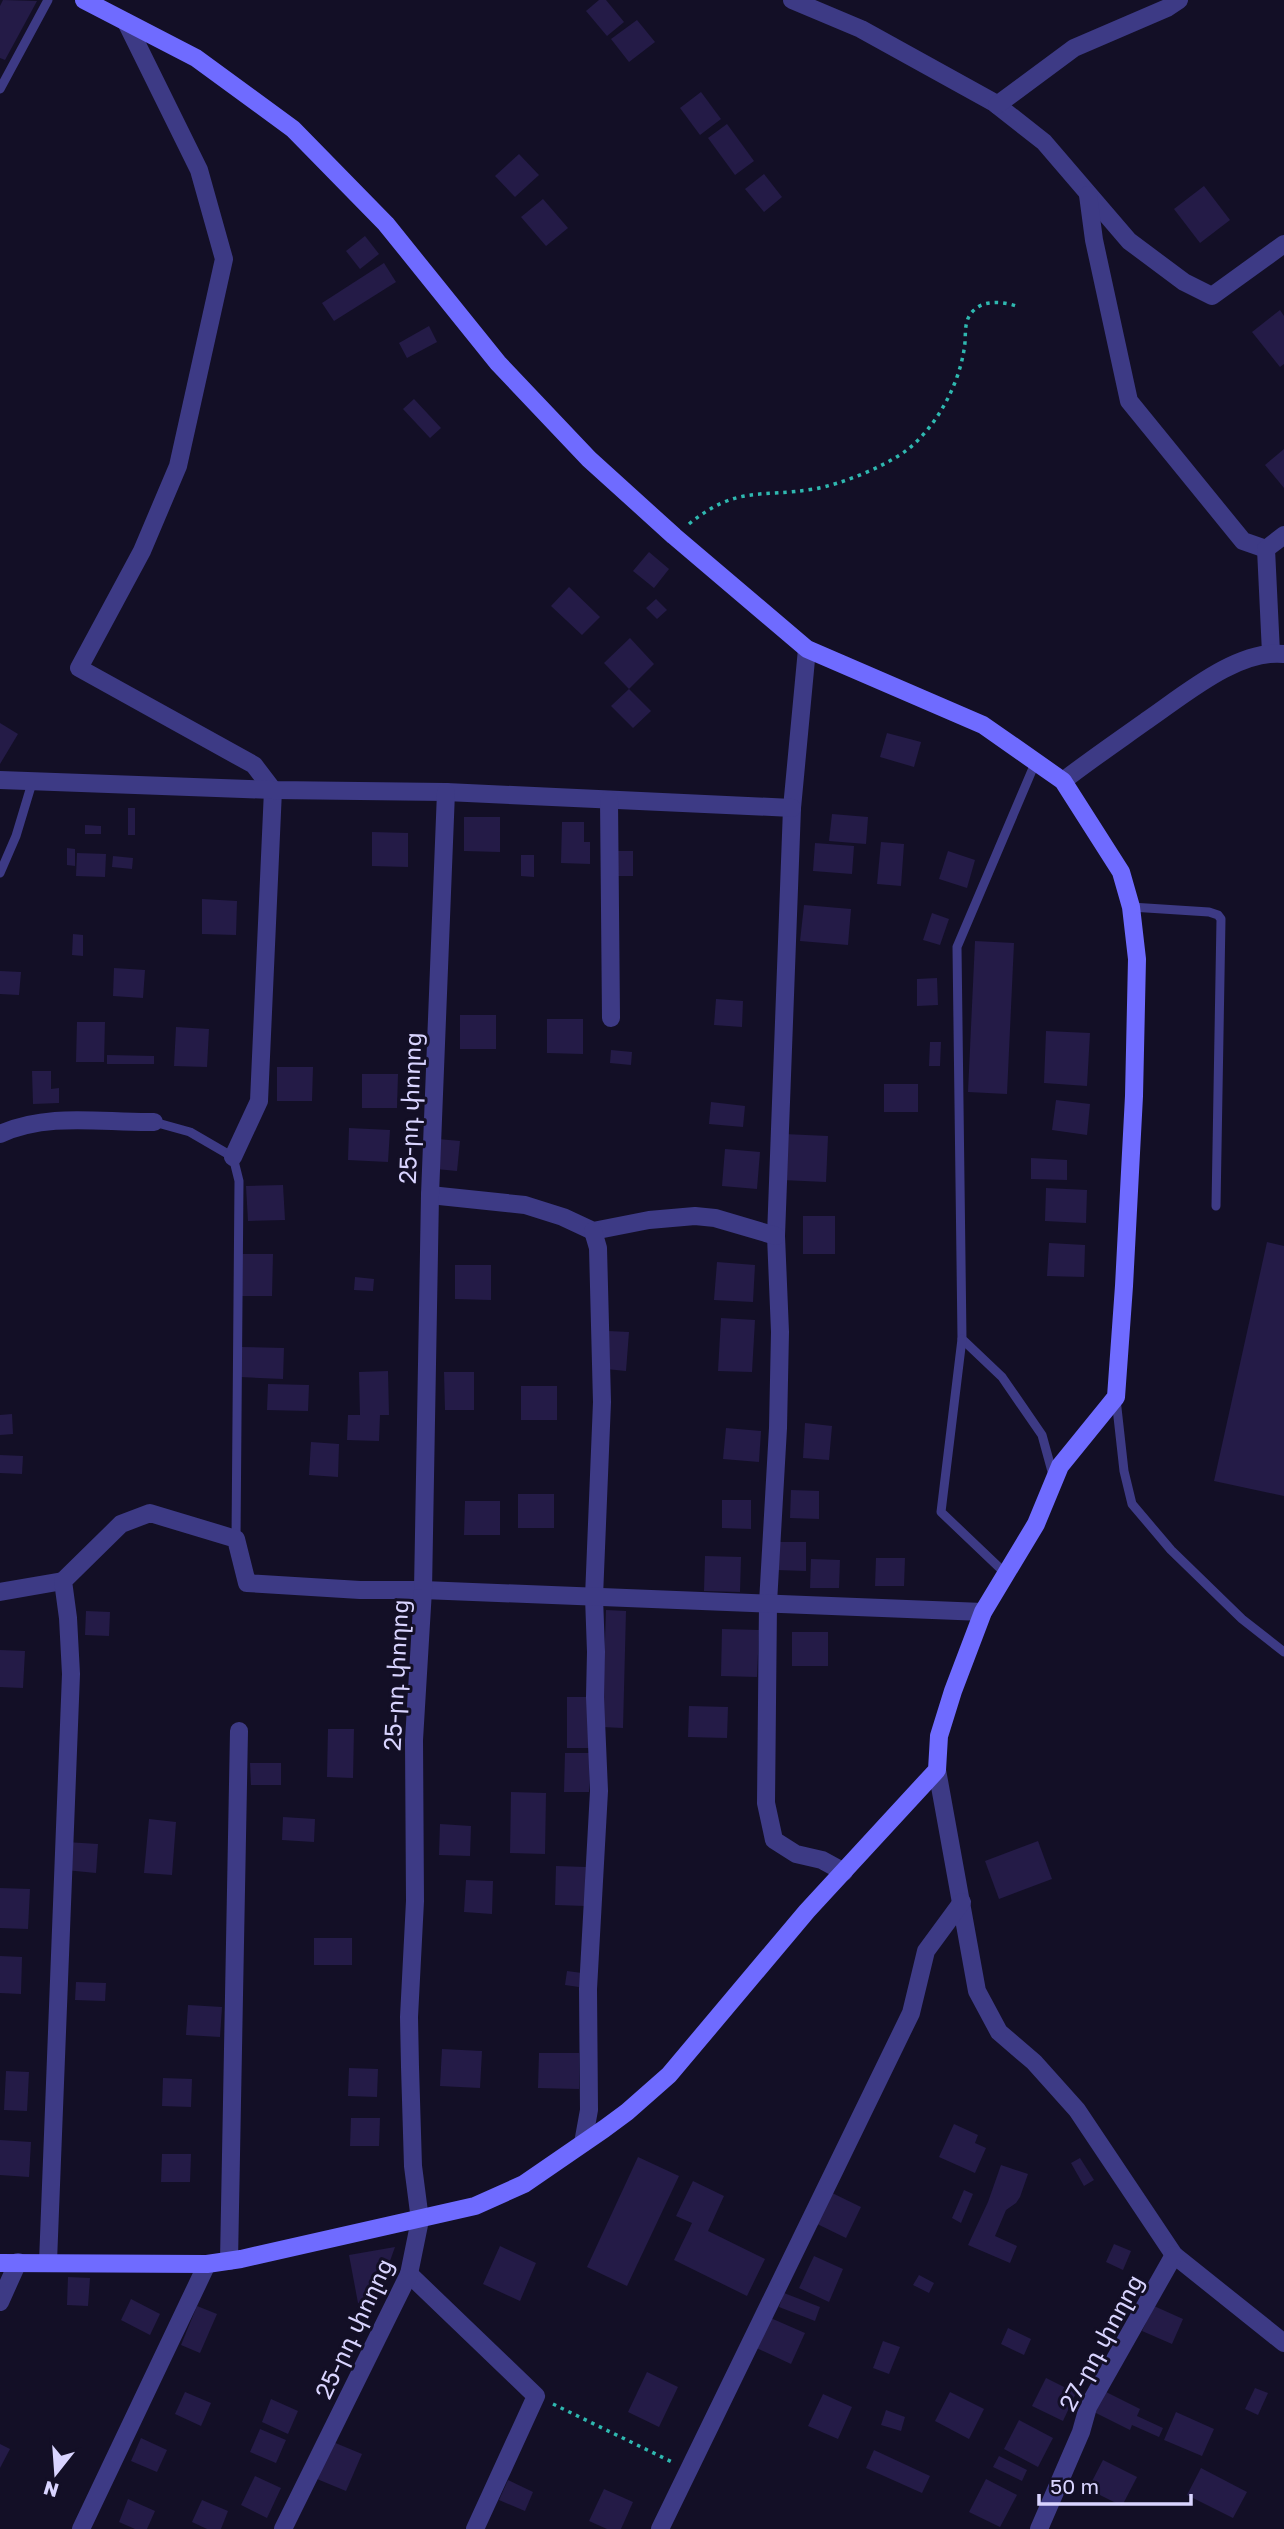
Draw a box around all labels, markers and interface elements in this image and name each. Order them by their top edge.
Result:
street label: 25-րդ փողոց [392,1032,427,1184]
street label: 25-րդ փողոց [377,1598,414,1752]
street label: 25-րդ փողոց [308,2253,399,2403]
street label: 27-րդ փողոց [1052,2269,1149,2416]
north arrow [21,2438,91,2508]
scale bar [1039,2462,1191,2506]
text: 50 m [1050,2473,1099,2499]
text: N [41,2477,61,2503]

